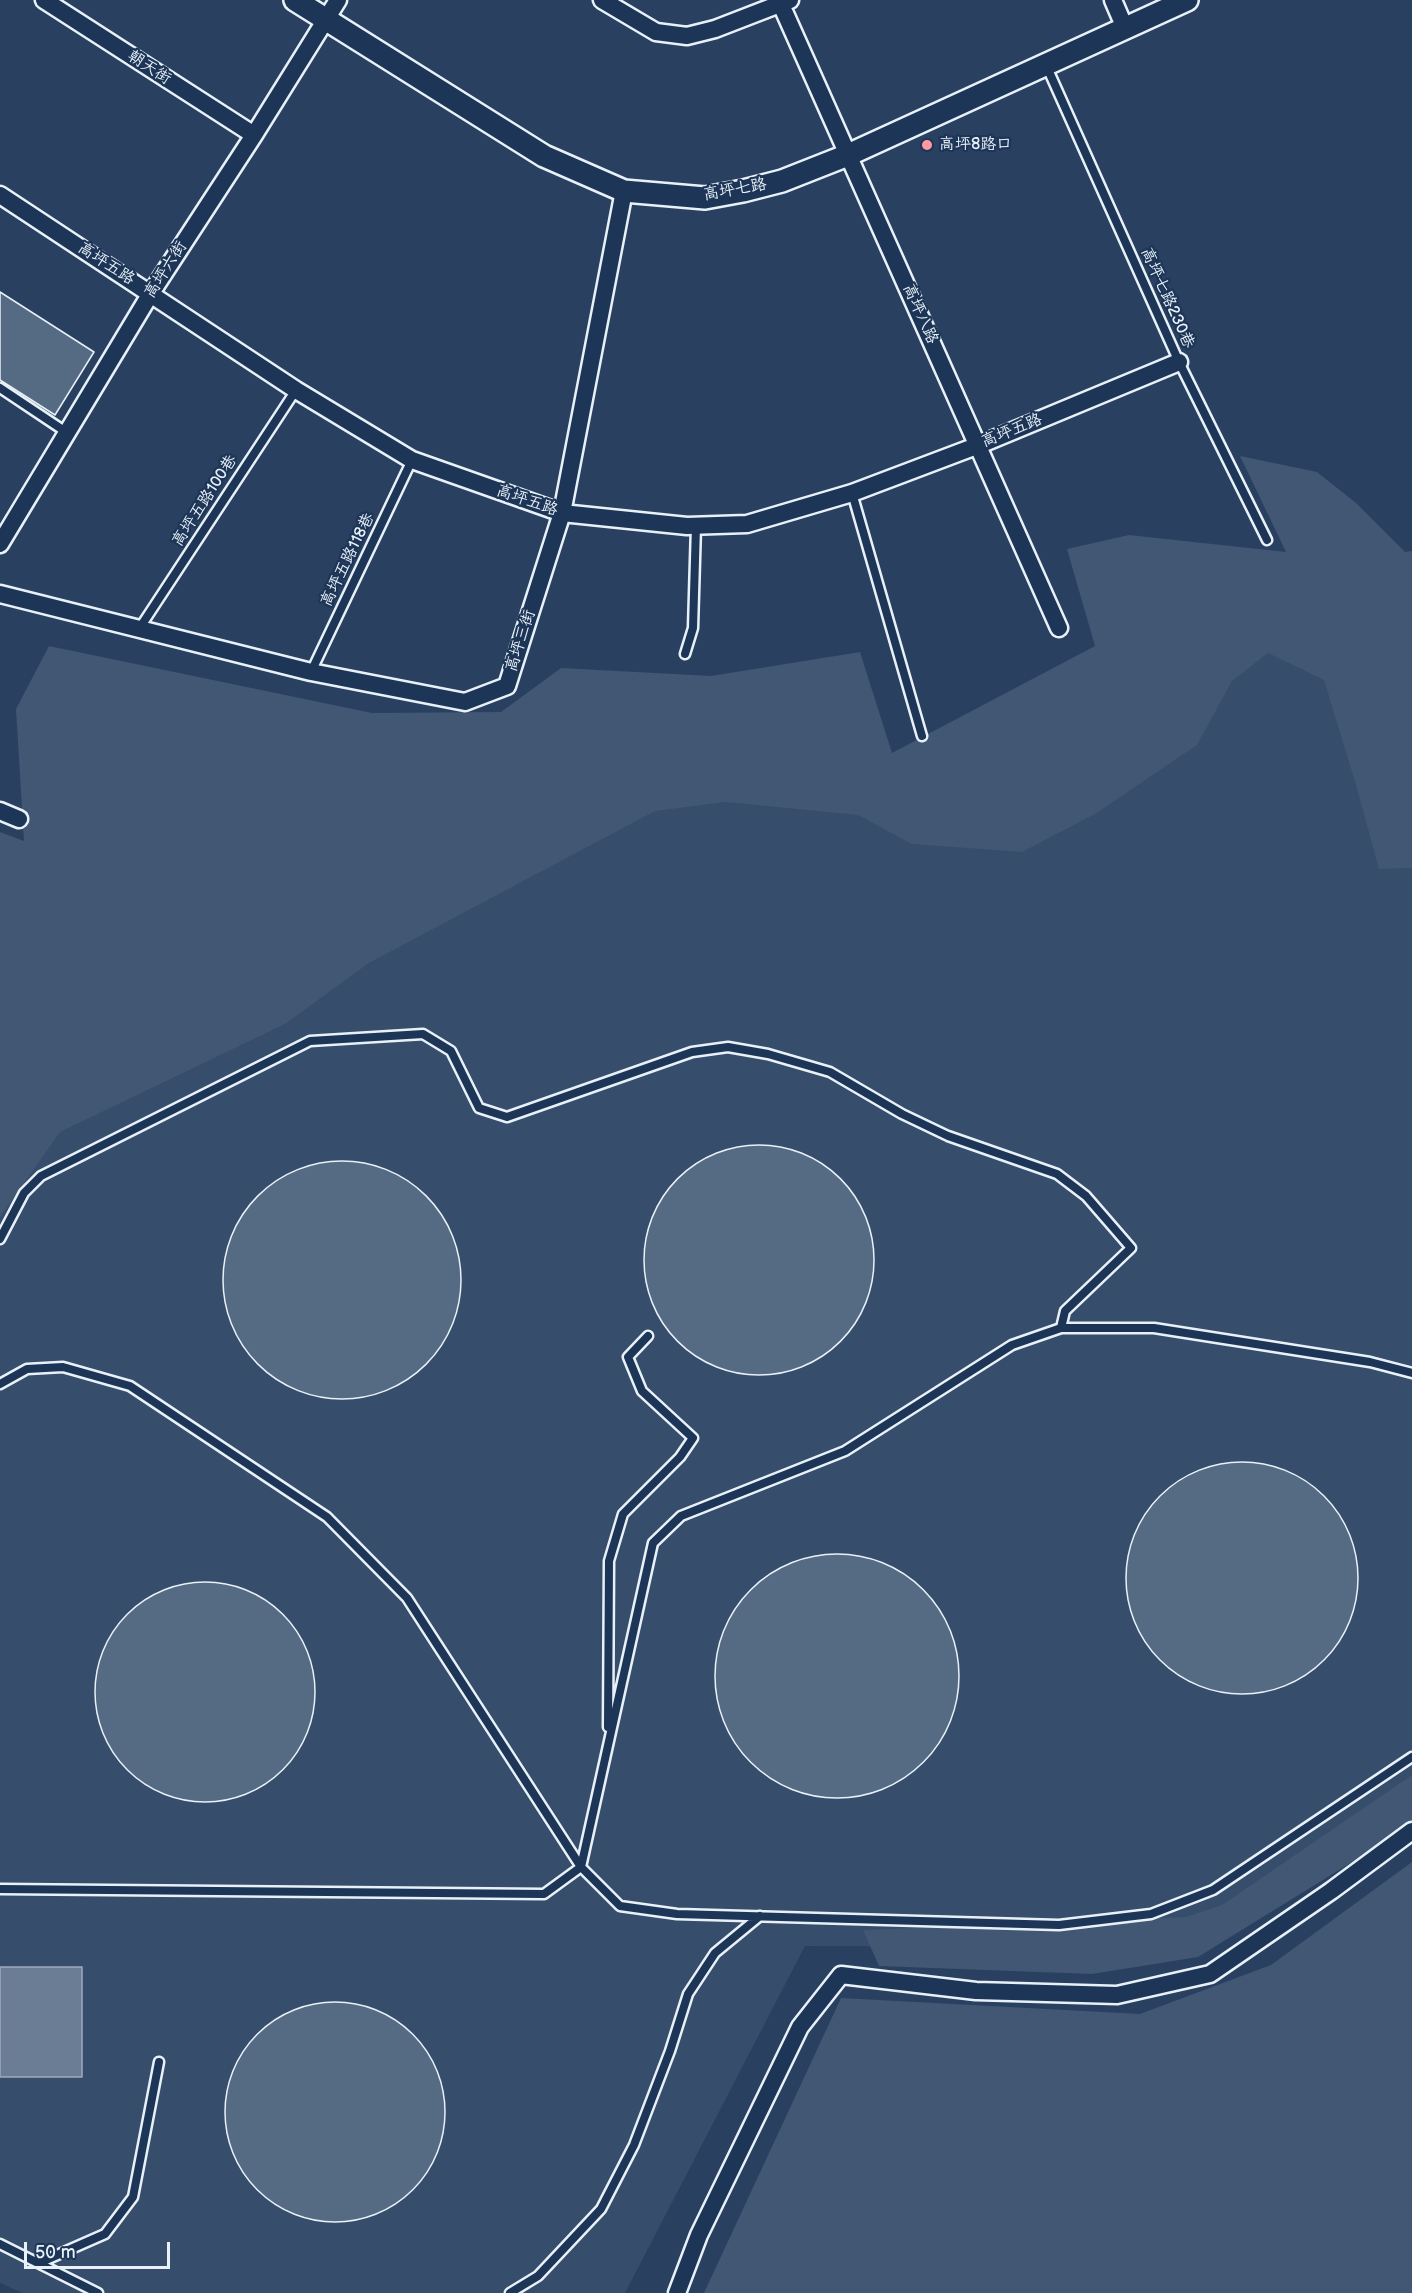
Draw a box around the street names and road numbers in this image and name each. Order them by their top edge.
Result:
street label: 朝天街 [124,47,174,89]
street label: 高坪七路 [702,175,768,205]
street label: 高坪六街 [141,238,191,302]
street label: 高坪五路 [74,239,138,289]
street label: 高坪七路230巷 [1136,245,1198,351]
street label: 高坪八路 [898,281,942,347]
street label: 高坪五路 [979,410,1045,452]
street label: 高坪五路100巷 [168,452,242,550]
street label: 高坪五路 [494,482,560,520]
street label: 高坪五路118巷 [317,510,379,610]
street label: 高坪三街 [502,608,540,674]

